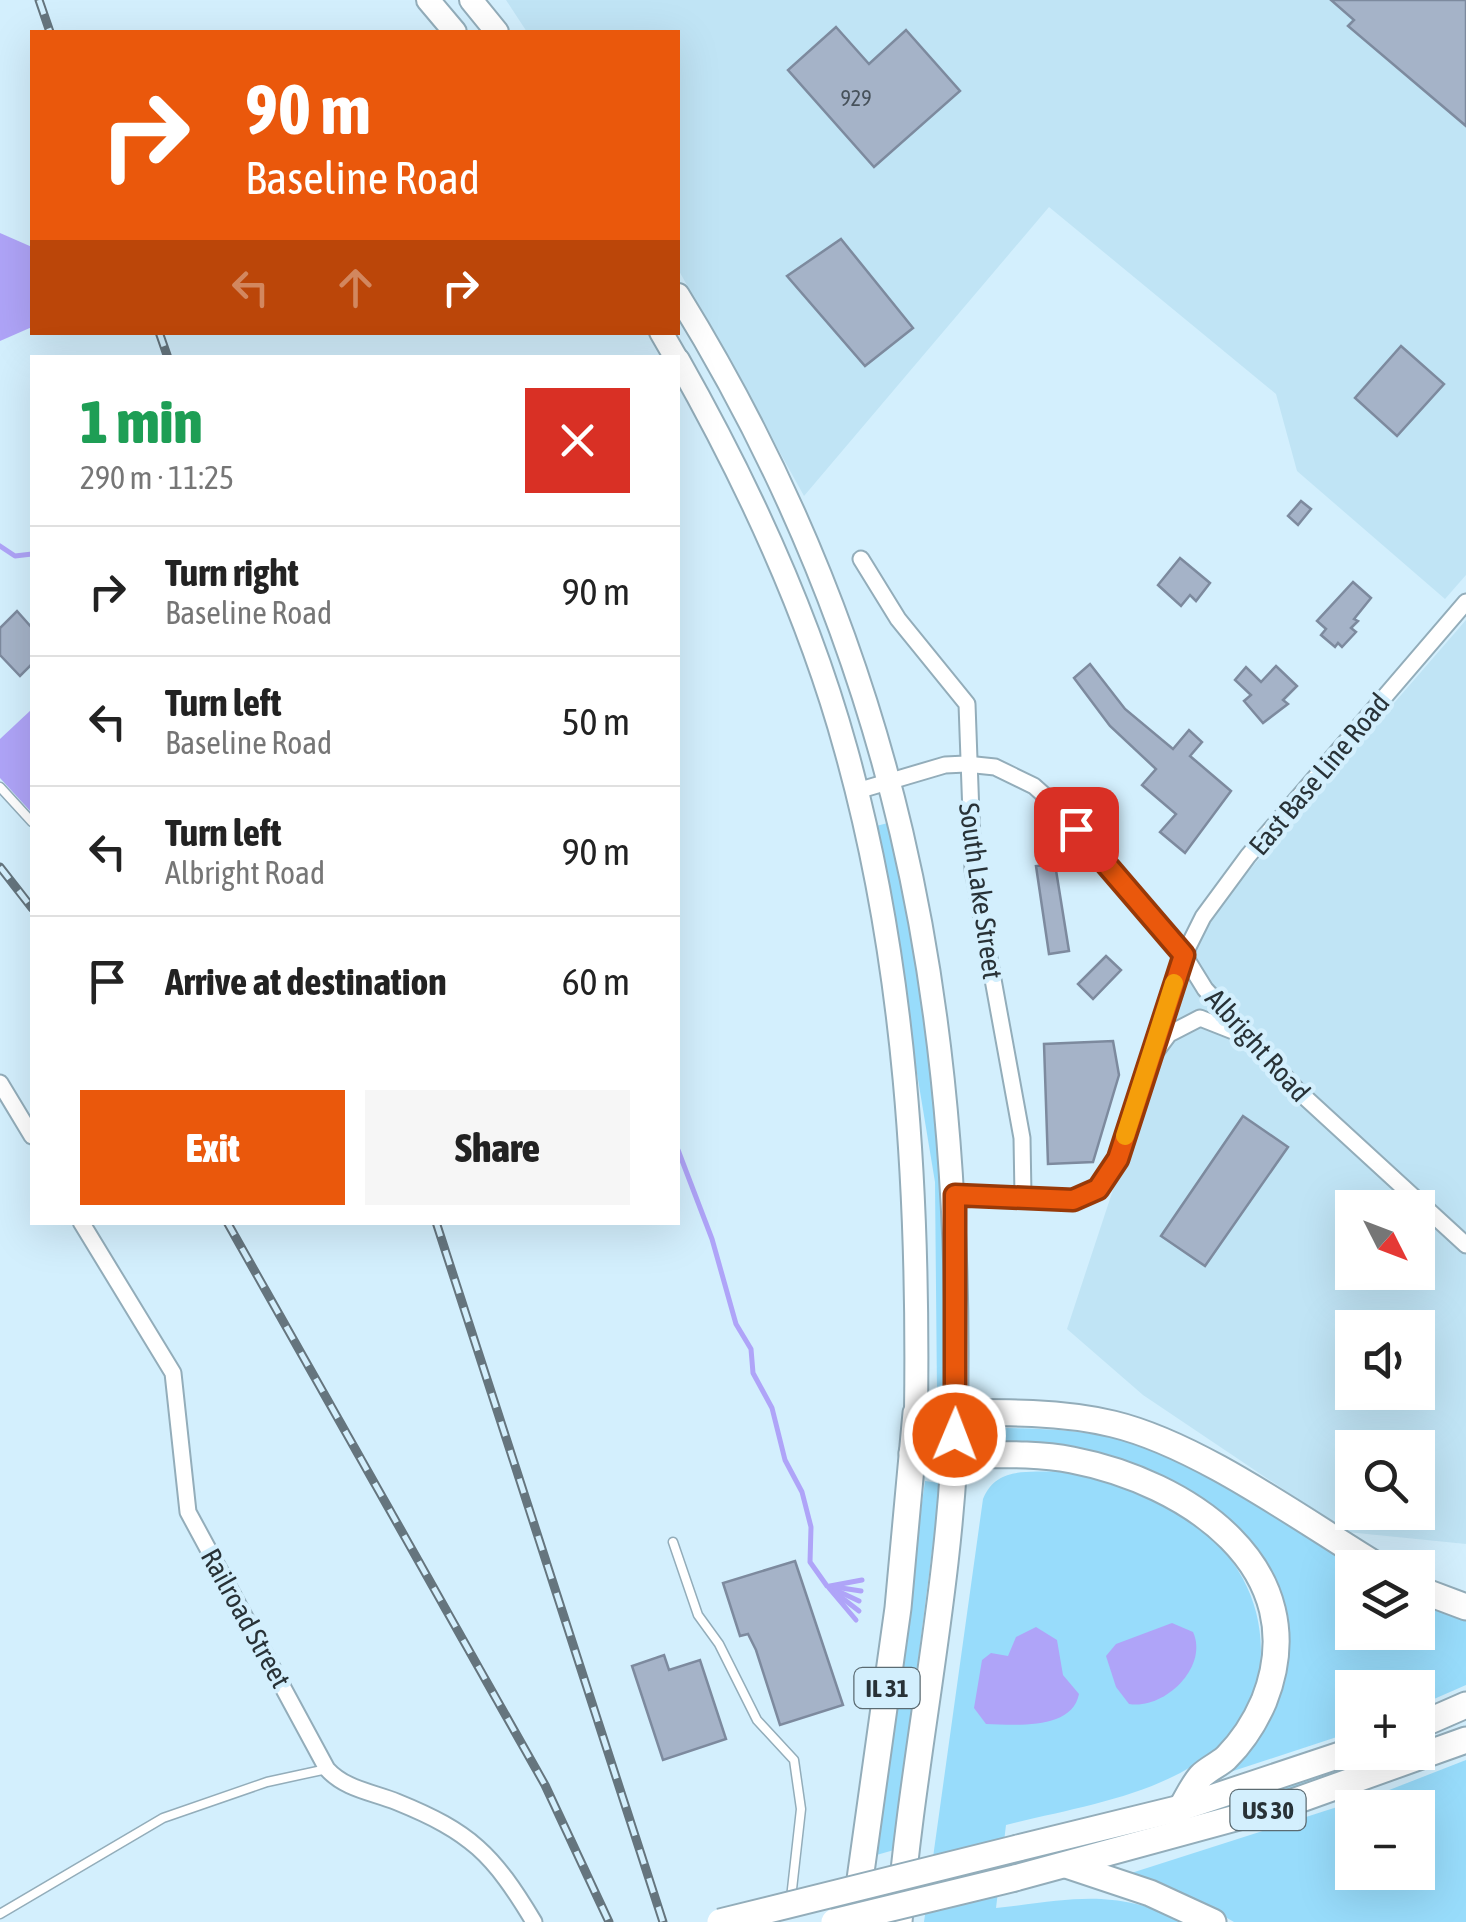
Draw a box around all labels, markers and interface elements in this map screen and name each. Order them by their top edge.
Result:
text: 90 m [245,69,371,149]
icon: right [80,70,210,200]
house number: 929 [840,85,872,111]
text: Baseline Road [245,152,480,204]
icon: left [223,260,278,315]
icon: ahead [328,260,383,315]
icon: right [433,260,488,315]
text: 1 min [80,387,203,456]
button: close [525,388,630,493]
text: 290 m · 11:25 [80,459,234,496]
text: Turn right [165,551,299,594]
icon: right [80,564,135,619]
text: 90 m [562,570,630,613]
text: Baseline Road [165,594,332,631]
text: Turn left [165,681,281,724]
street label: East Base Line Road [1242,687,1396,861]
icon: left [80,694,135,749]
text: 50 m [562,700,630,743]
text: Baseline Road [165,724,332,761]
pin [1034,787,1119,872]
street label: South Lake Street [953,801,1009,981]
icon: arrive [1049,802,1104,857]
text: Turn left [165,811,281,854]
icon: left [80,824,135,879]
text: 90 m [562,830,630,873]
text: Albright Road [165,854,325,891]
icon: arrive [80,954,135,1009]
text: Arrive at destination [165,960,447,1003]
text: 60 m [562,960,630,1003]
street label: Albright Road [1199,982,1317,1108]
button: Exit [80,1090,345,1205]
button: Share [365,1090,630,1205]
north arrow [1335,1190,1435,1290]
map controls [1335,1190,1435,1890]
button: sound [1335,1310,1435,1410]
position arrow [903,1383,1007,1487]
button: search [1335,1430,1435,1530]
street label: Railroad Street [195,1543,297,1693]
button: layers [1335,1550,1435,1650]
road number: IL 31 [854,1668,920,1708]
button: + [1335,1670,1435,1770]
road number: US 30 [1230,1790,1306,1830]
button: − [1335,1790,1435,1890]

